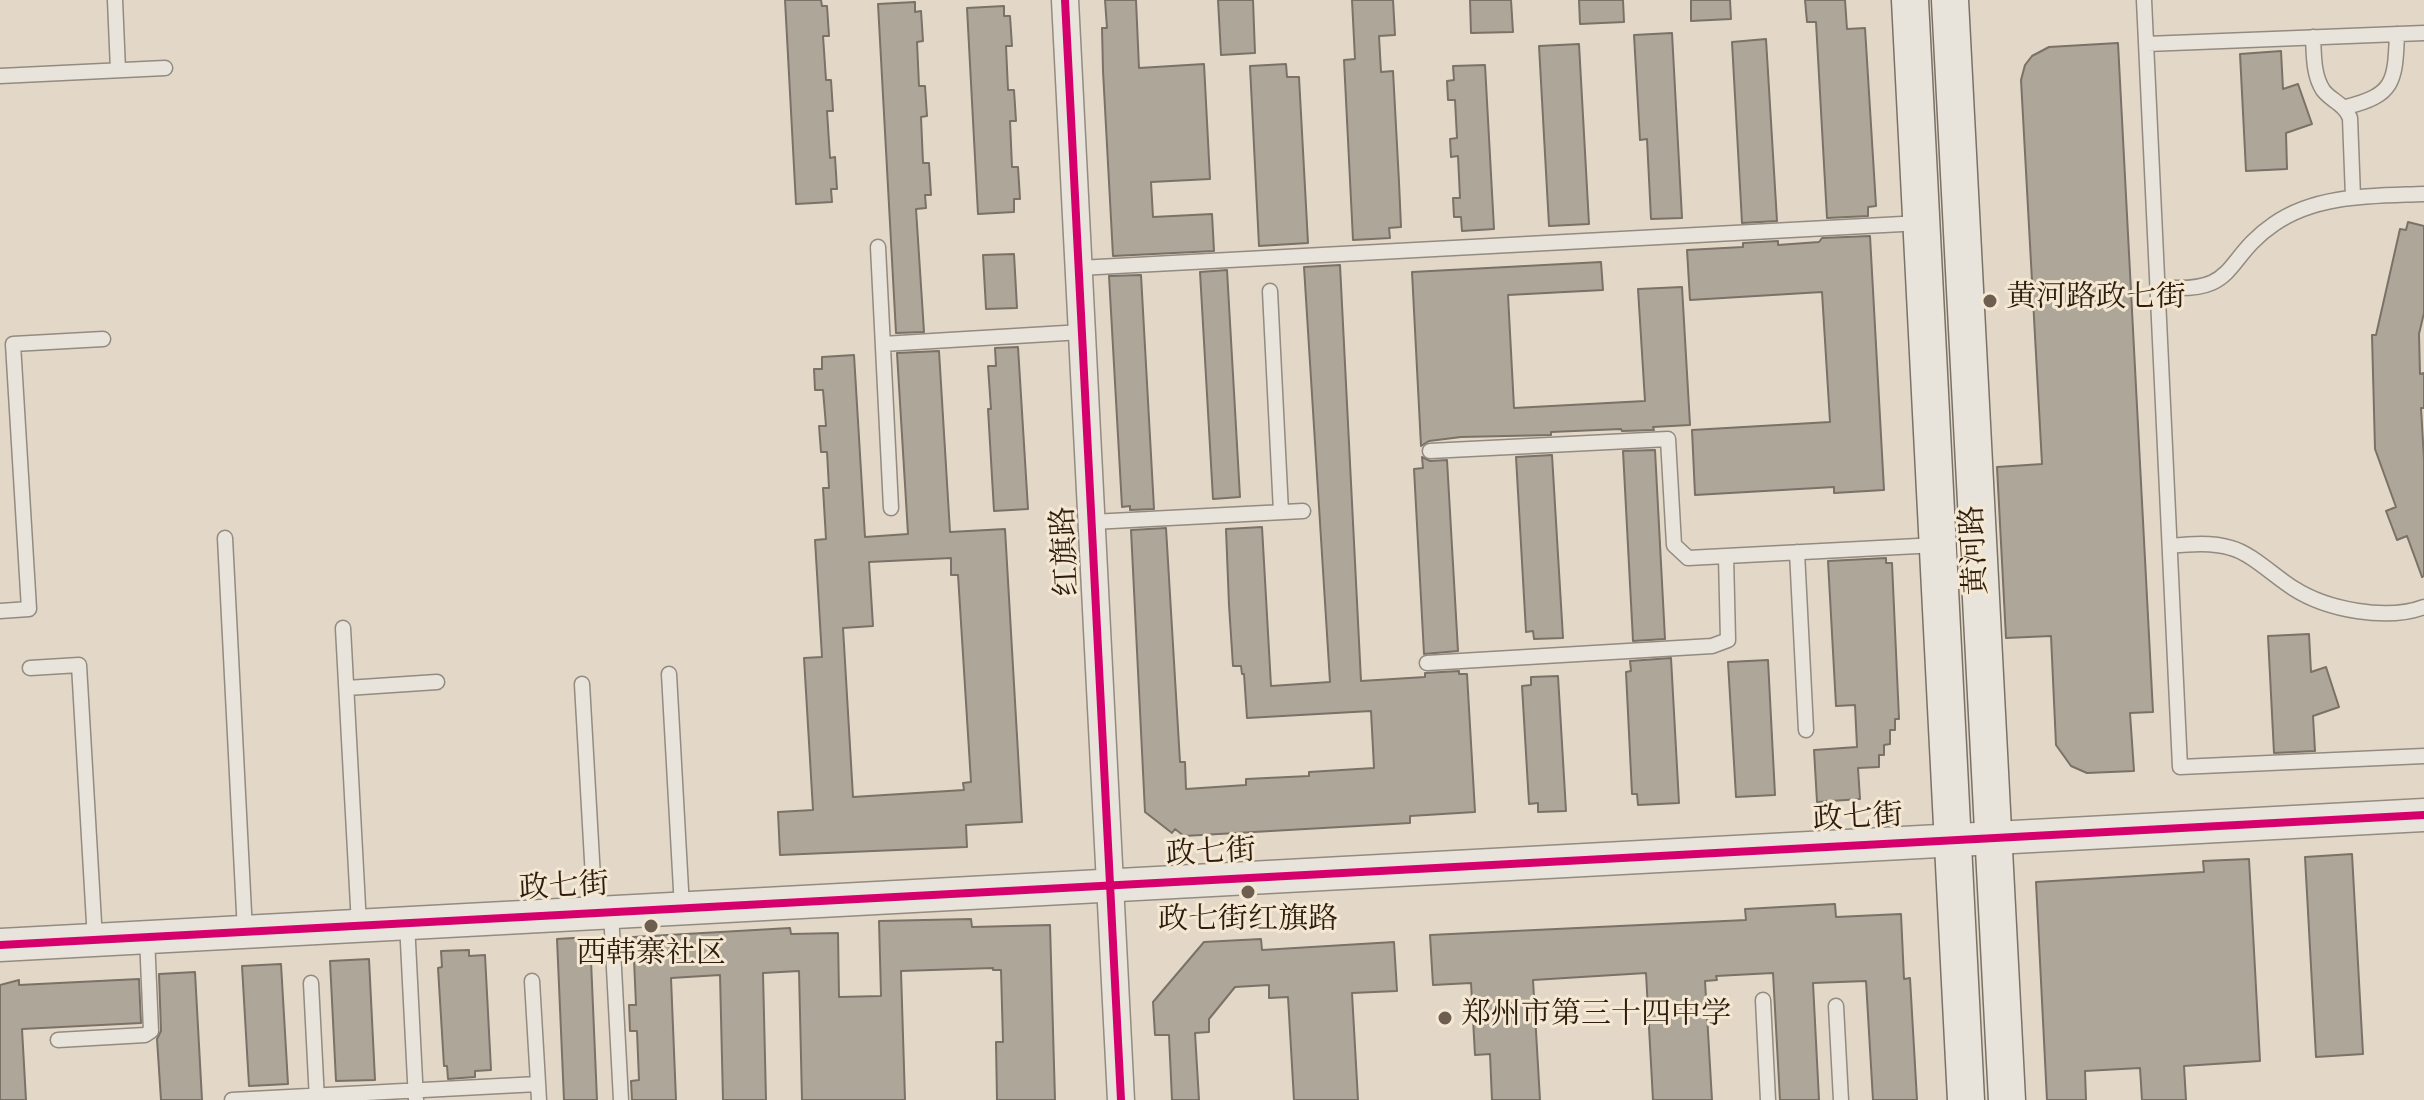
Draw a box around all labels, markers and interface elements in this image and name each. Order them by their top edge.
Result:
place label: 黄河路政七街 [2006,283,2186,319]
marker: 黄河路政七街 [1981,292,1999,310]
street label: 黄河路 [1958,504,1998,596]
street label: 红旗路 [1049,505,1089,597]
street label: 政七街 [1812,801,1904,841]
street label: 政七街 [1165,836,1257,876]
street label: 政七街 [518,870,610,910]
marker: 政七街红旗路 [1239,883,1257,901]
place label: 政七街红旗路 [1158,905,1338,941]
marker: 西韩寨社区 [642,917,660,935]
place label: 西韩寨社区 [576,939,726,975]
place label: 郑州市第三十四中学 [1461,1000,1731,1036]
marker: 郑州市第三十四中学 [1436,1009,1454,1027]

